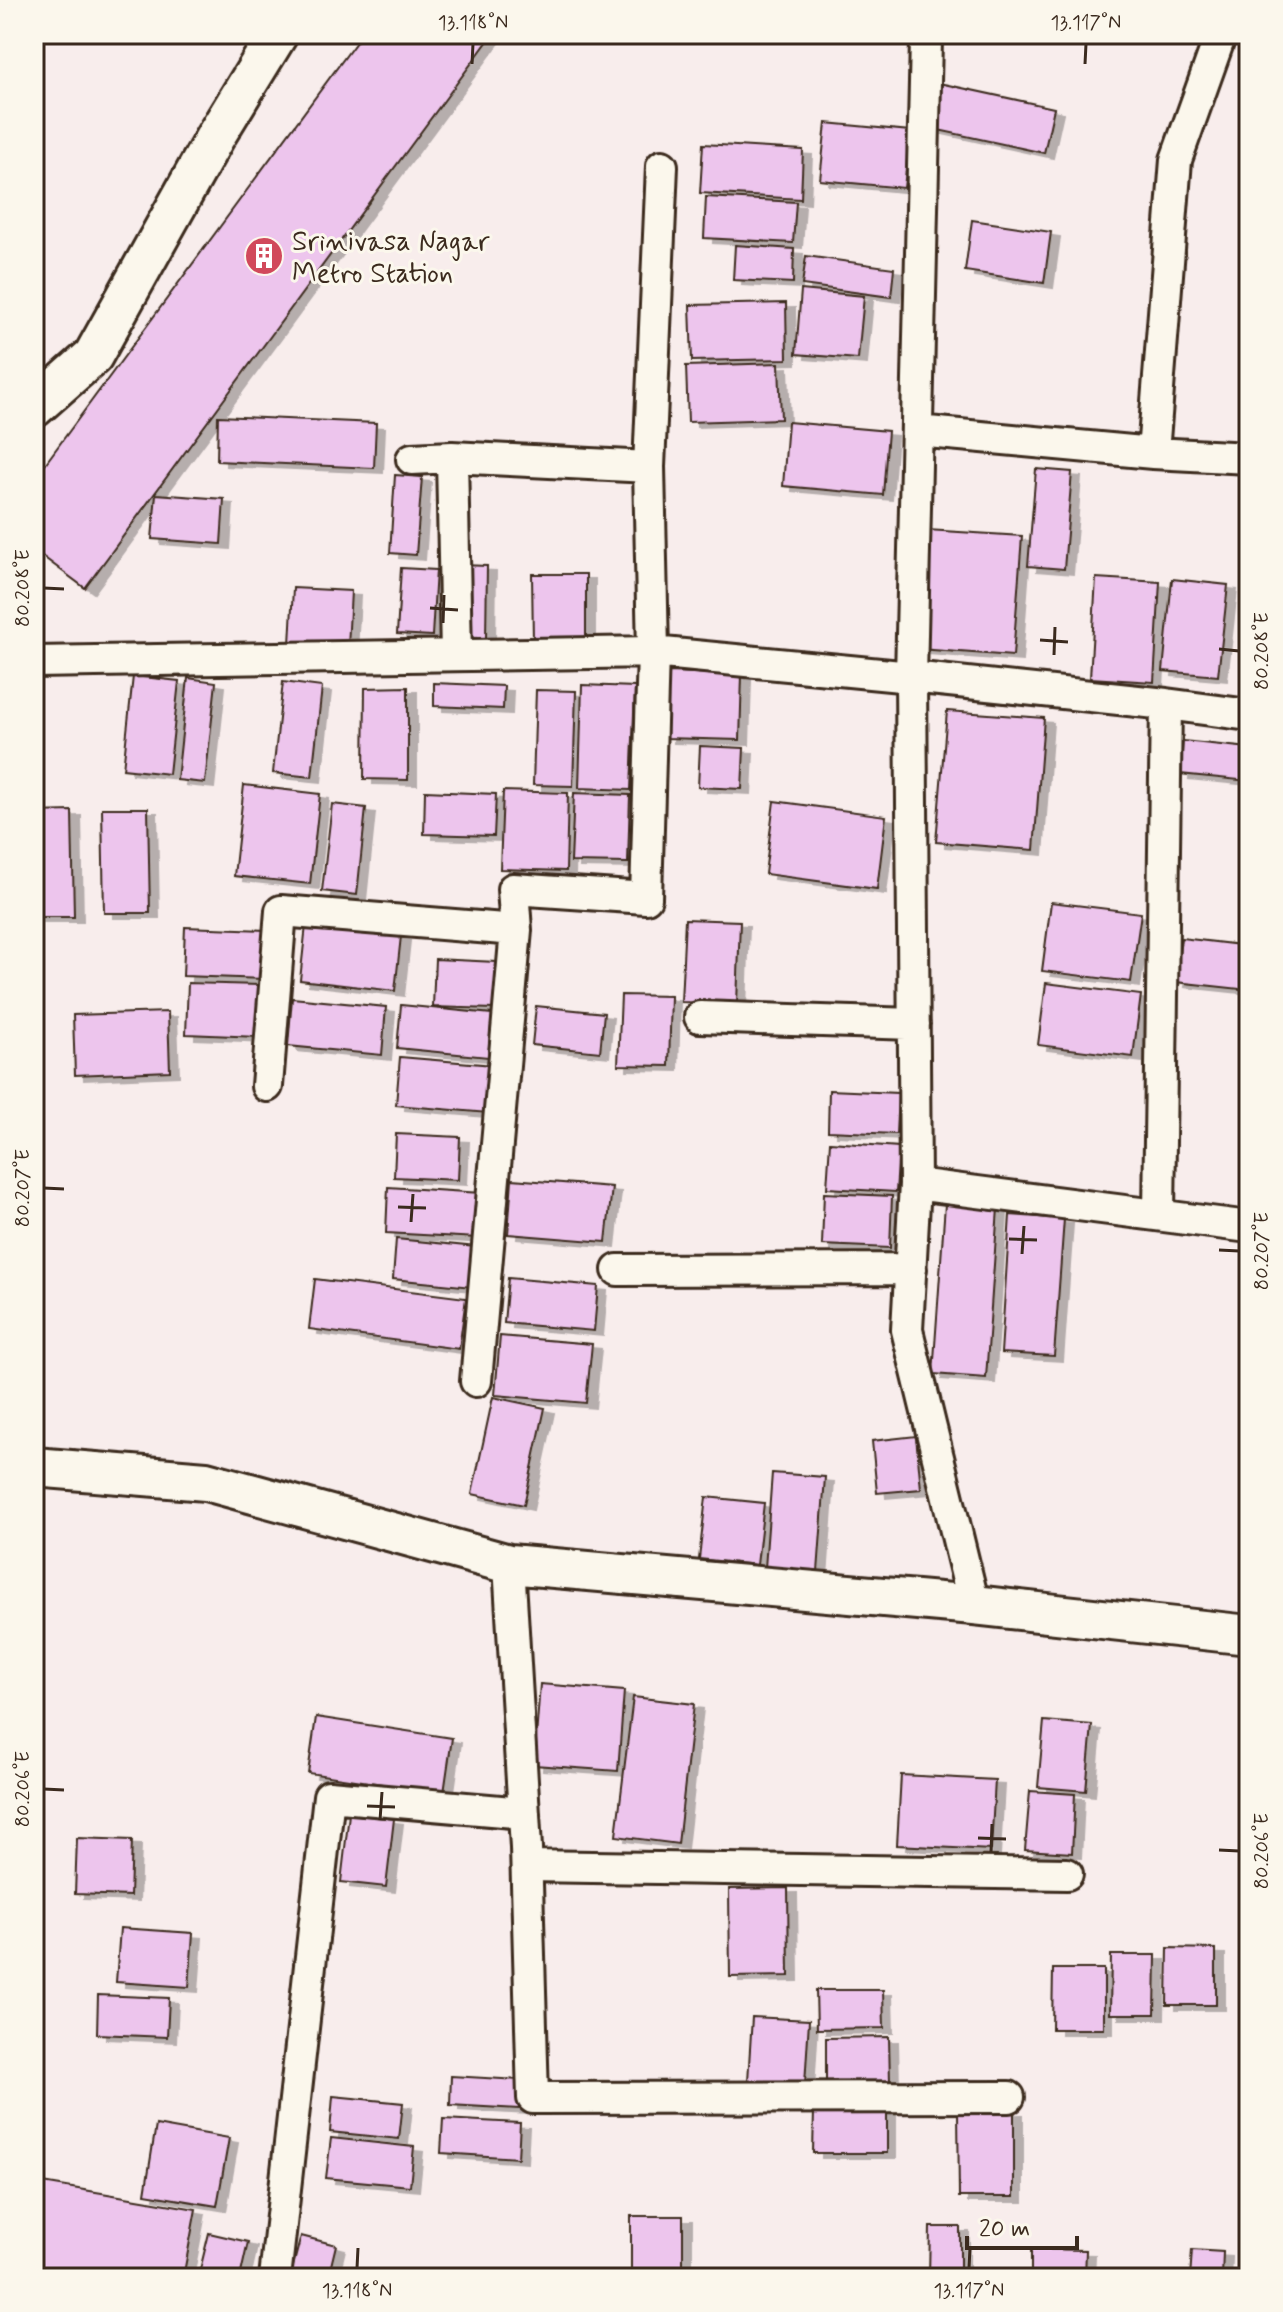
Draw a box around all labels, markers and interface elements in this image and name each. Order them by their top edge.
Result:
text: 13.118°N [438,10,508,37]
text: 13.117°N [1051,10,1121,37]
place label: Srinivasa Nagar Metro Station [292,224,490,293]
building icon: Srinivasa Nagar Metro Station [243,235,285,277]
text: 80.208°E [10,549,37,627]
text: 80.208°E [1249,612,1276,690]
text: 80.207°E [10,1149,37,1227]
text: 80.207°E [1249,1212,1276,1290]
text: 80.206°E [10,1751,37,1827]
text: 80.206°E [1249,1813,1276,1889]
scale bar [967,2200,1077,2250]
text: 20 m [979,2214,1030,2245]
text: 13.118°N [322,2278,392,2305]
text: 13.117°N [934,2278,1004,2305]

